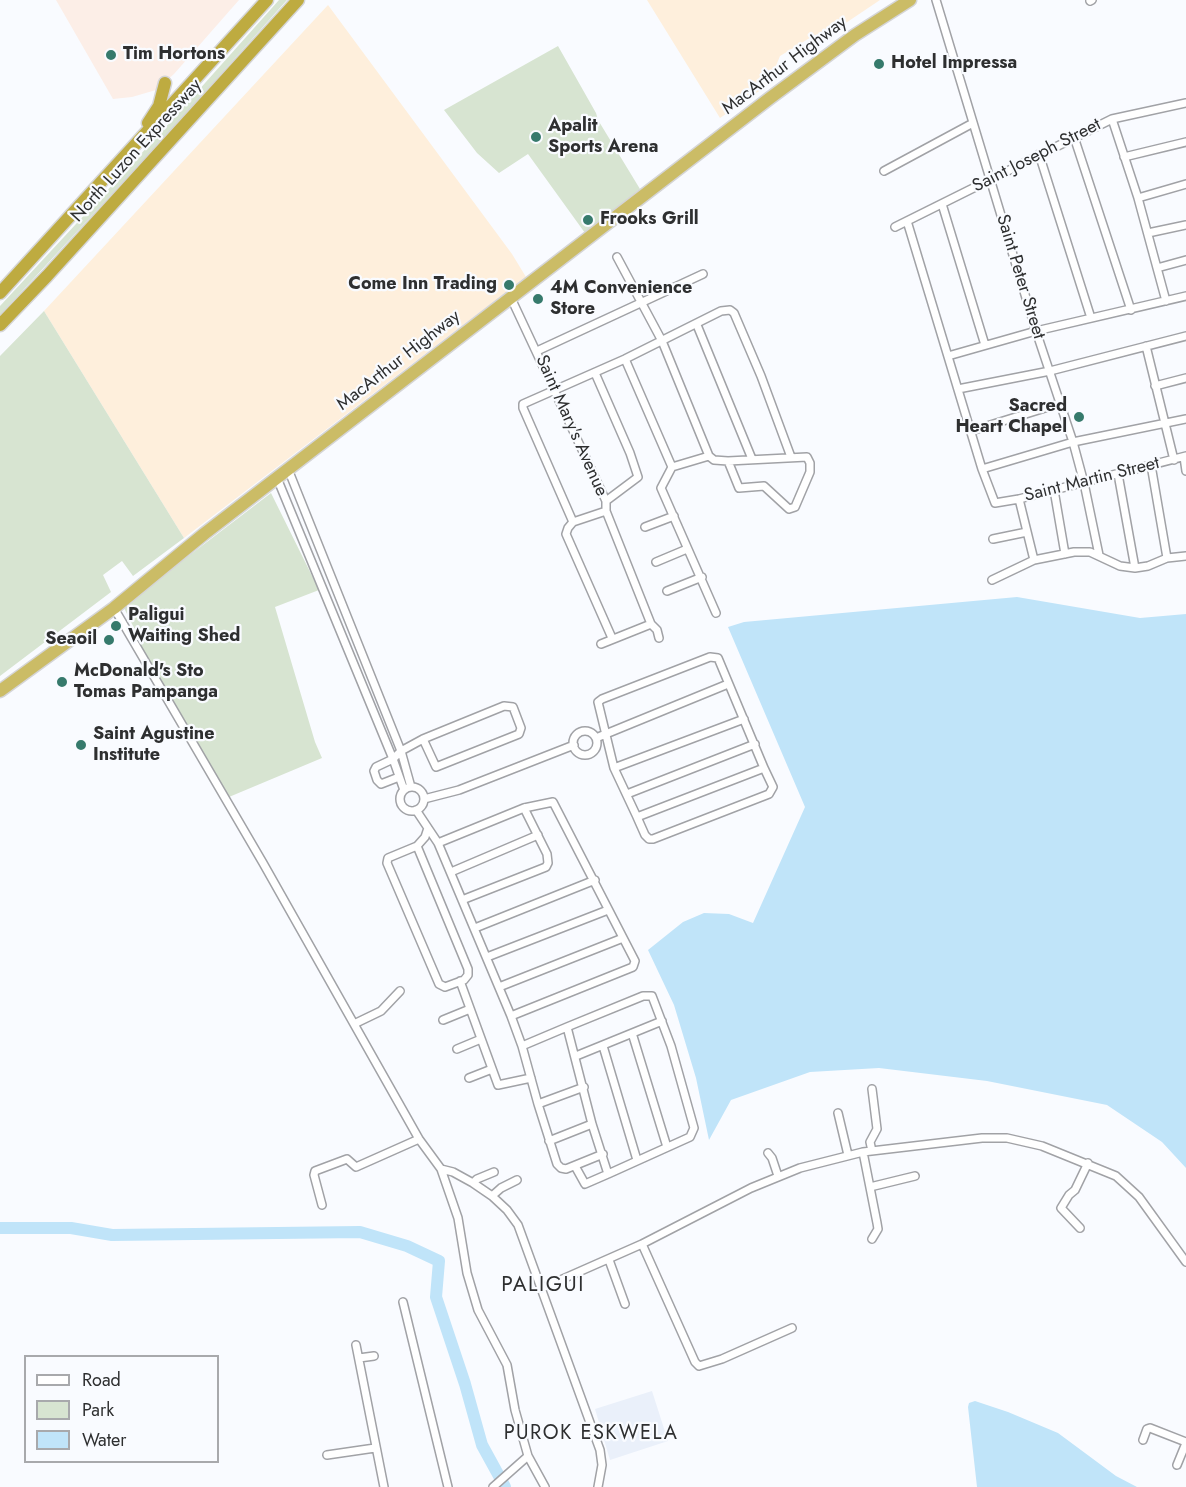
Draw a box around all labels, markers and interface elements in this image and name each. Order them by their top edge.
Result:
street label: MacArthur Highway [718,12,852,120]
place label: Tim Hortons [123,44,225,66]
marker: Tim Hortons [104,48,118,62]
place label: Hotel Impressa [891,53,1017,75]
marker: Hotel Impressa [872,57,886,71]
street label: North Luzon Expressway [67,75,207,227]
street label: Saint Joseph Street [969,114,1105,198]
place label: Apalit Sports Arena [548,116,658,158]
marker: Apalit Sports Arena [529,130,543,144]
place label: Frooks Grill [600,209,699,231]
street label: Saint Peter Street [991,212,1049,342]
marker: Frooks Grill [581,213,595,227]
place label: Come Inn Trading [348,274,497,296]
marker: Come Inn Trading [502,278,516,292]
place label: 4M Convenience Store [550,278,692,320]
marker: 4M Convenience Store [531,292,545,306]
street label: MacArthur Highway [333,306,465,416]
street label: Saint Mary's Avenue [530,352,612,500]
place label: Sacred Heart Chapel [955,396,1067,438]
marker: Sacred Heart Chapel [1072,410,1086,424]
street label: Saint Martin Street [1022,453,1162,507]
place label: Paligui Waiting Shed [128,605,240,648]
marker: Paligui Waiting Shed [109,619,123,633]
place label: Seaoil [45,629,97,651]
marker: Seaoil [102,633,116,647]
place label: McDonald's Sto Tomas Pampanga [74,661,218,704]
marker: McDonald's Sto Tomas Pampanga [55,675,69,689]
place label: Saint Agustine Institute [93,724,215,766]
marker: Saint Agustine Institute [74,738,88,752]
district label: PALIGUI [501,1273,585,1299]
legend [24,1355,219,1463]
text: Road [82,1367,121,1393]
text: Park [82,1397,114,1423]
district label: PUROK ESKWELA [504,1422,678,1446]
text: Water [82,1427,126,1453]

